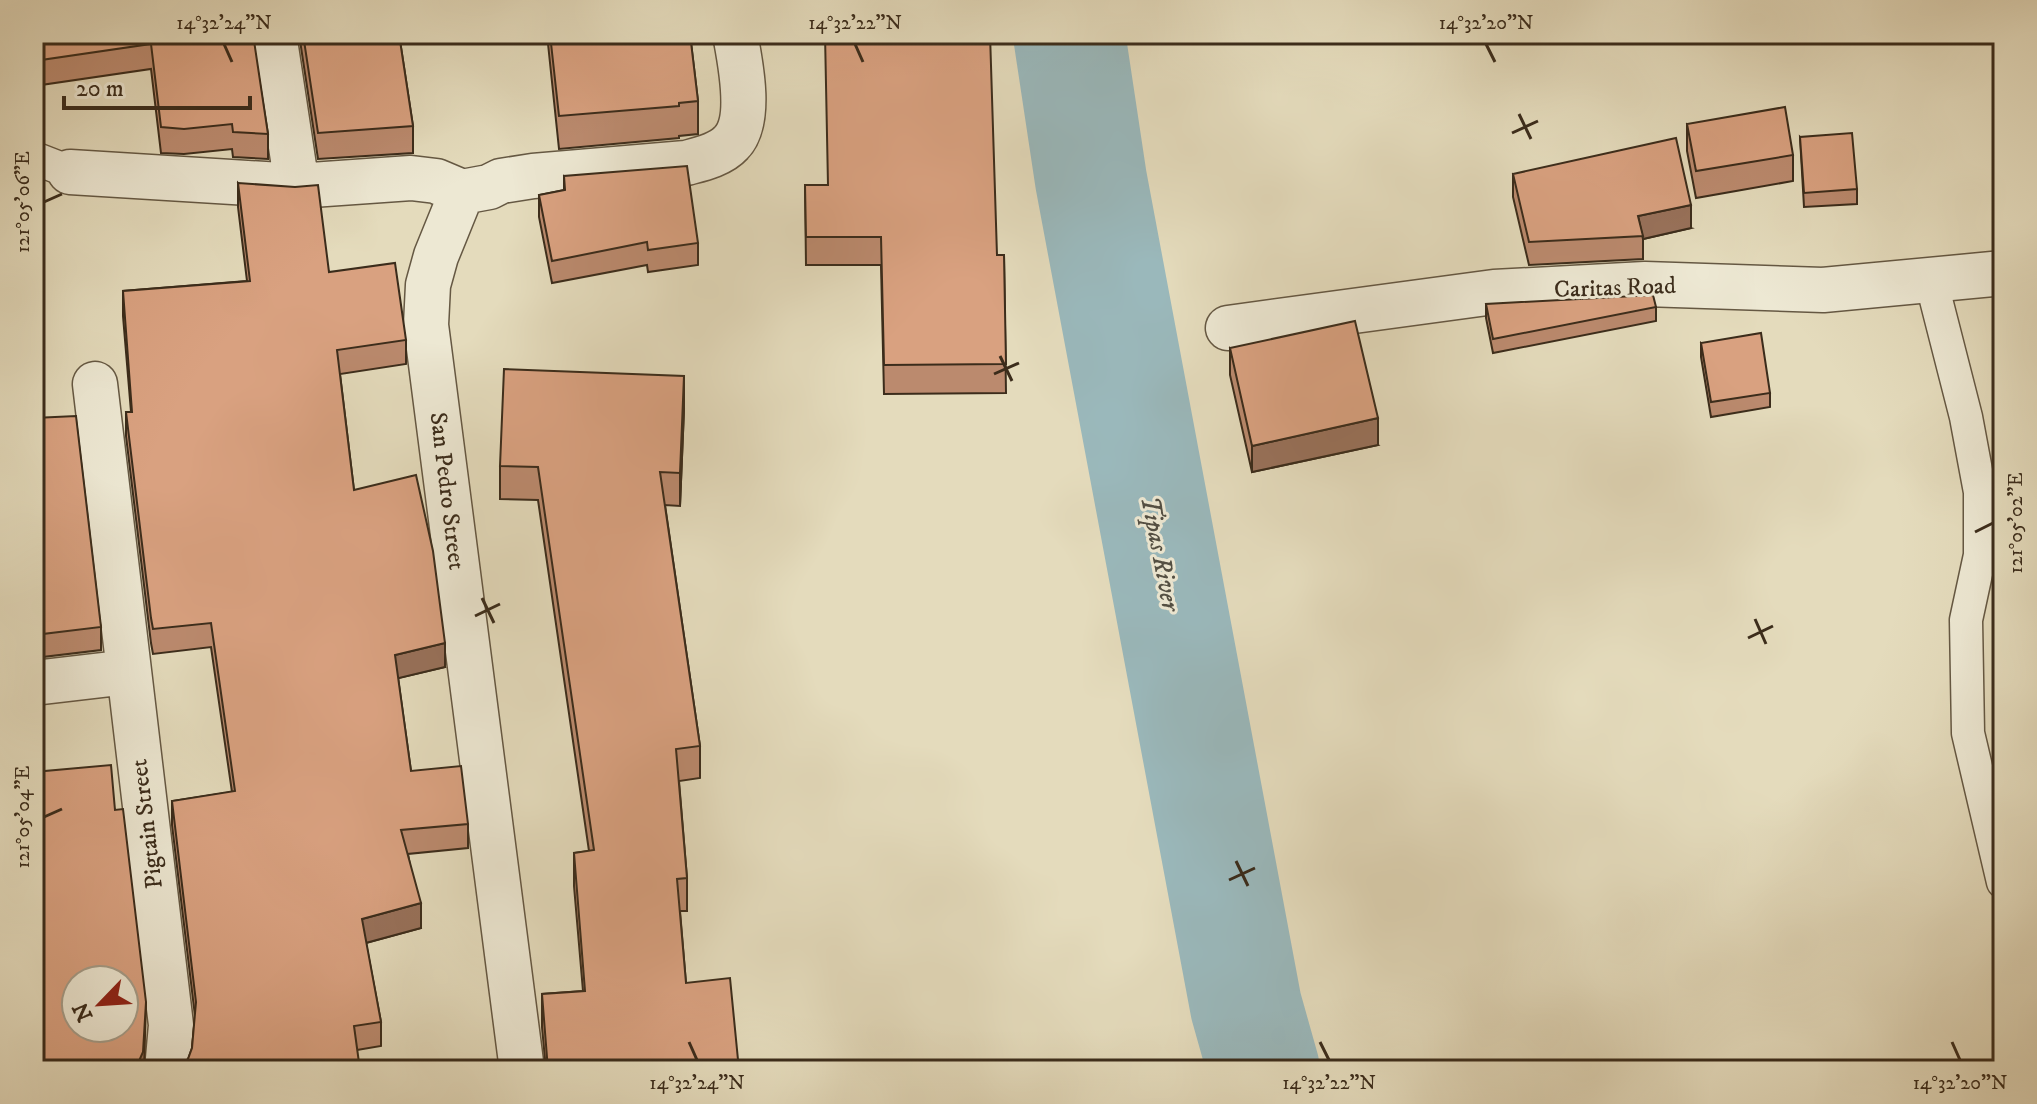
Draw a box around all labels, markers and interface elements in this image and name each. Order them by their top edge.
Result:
text: 14°32'24"N [176,11,272,36]
text: 14°32'22"N [808,11,902,36]
text: 14°32'20"N [1439,11,1533,36]
scale bar [64,60,250,110]
text: 20 m [76,74,124,104]
text: 121°05'06"E [11,151,36,253]
street label: Caritas Road [1554,271,1677,305]
street label: San Pedro Street [422,411,472,572]
text: 121°05'02"E [2004,472,2029,574]
water label: Tipas River [1132,493,1187,615]
street label: Pigtain Street [124,757,170,890]
text: 121°05'04"E [11,765,36,869]
north arrow [60,964,140,1044]
text: N [67,998,99,1026]
text: 14°32'24"N [649,1071,745,1096]
text: 14°32'22"N [1282,1071,1376,1096]
text: 14°32'20"N [1913,1071,2007,1096]

